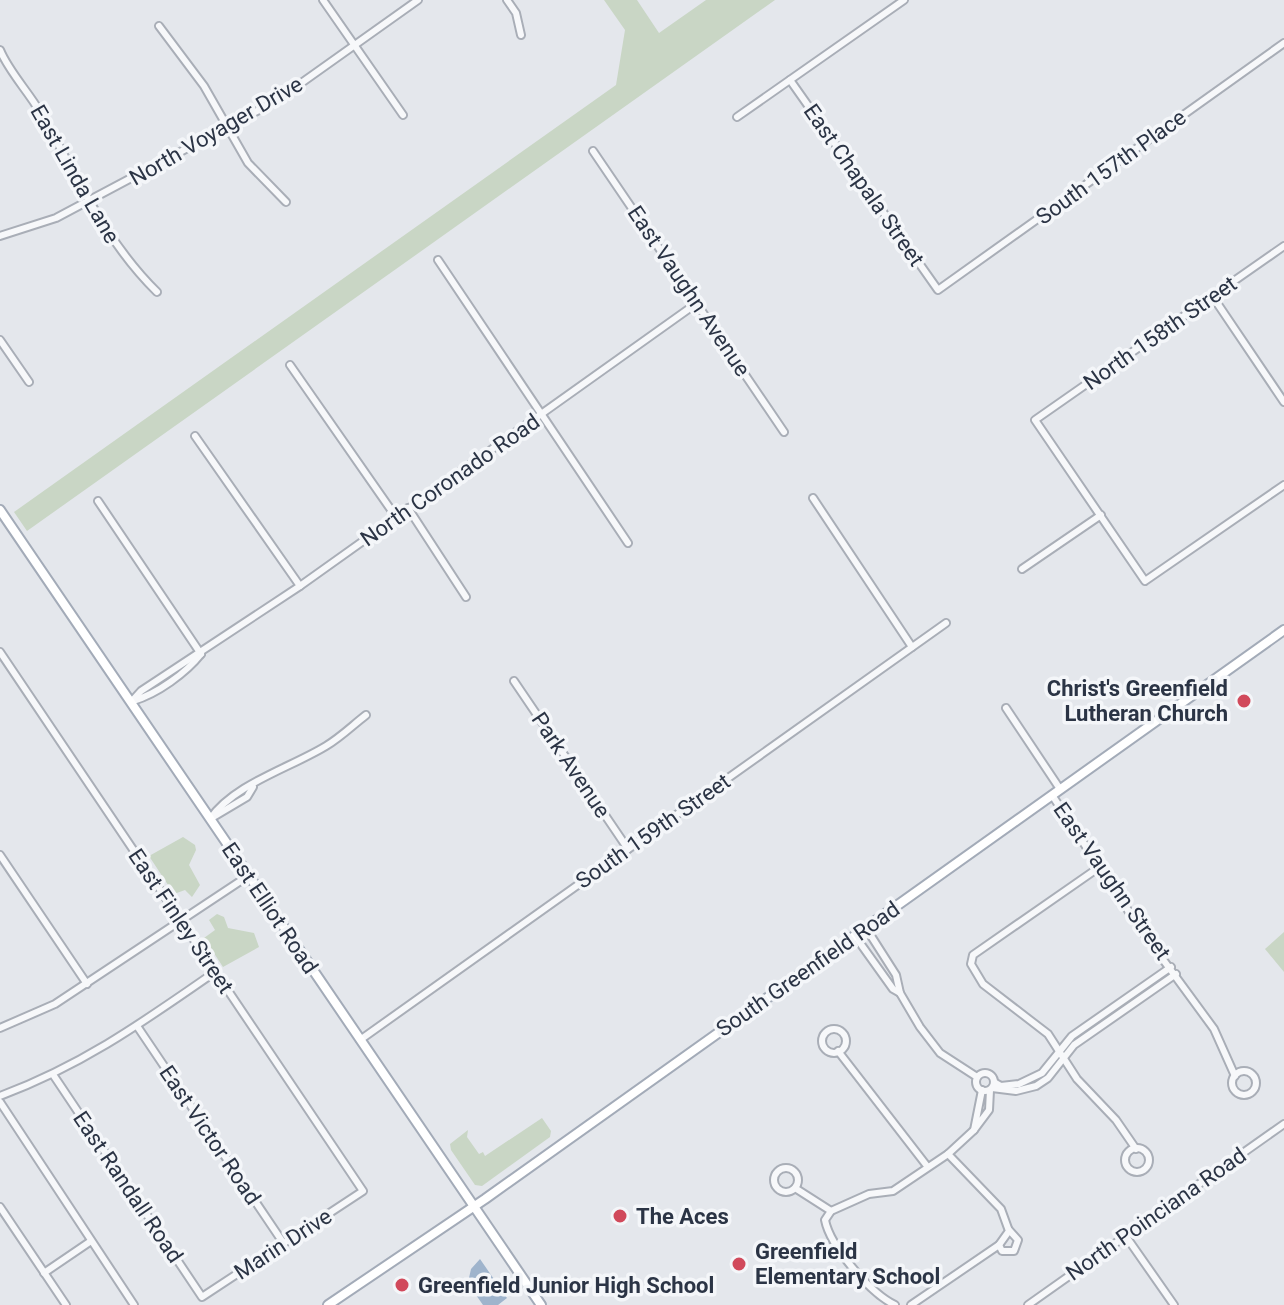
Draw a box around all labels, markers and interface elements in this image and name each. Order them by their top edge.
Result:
street label: North Voyager Drive [125,71,307,191]
street label: East Chapala Street [799,99,929,271]
street label: East Linda Lane [25,101,125,247]
street label: South 157th Place [1031,104,1191,230]
street label: East Vaughn Avenue [623,201,755,381]
street label: North 158th Street [1079,271,1241,395]
street label: North Coronado Road [356,409,544,551]
place label: Christ's Greenfield Lutheran Church [1047,676,1228,726]
marker: Christ's Greenfield Lutheran Church [1235,692,1253,710]
street label: Park Avenue [527,708,615,822]
street label: South 159th Street [571,768,735,894]
street label: East Vaughn Street [1048,798,1176,964]
street label: East Elliot Road [217,838,323,978]
street label: East Finley Street [123,844,239,998]
street label: South Greenfield Road [712,896,904,1042]
street label: East Victor Road [154,1061,266,1209]
street label: East Randall Road [68,1107,188,1267]
street label: North Poinciana Road [1061,1142,1251,1286]
street label: Marin Drive [230,1203,336,1285]
place label: The Aces [636,1204,729,1229]
marker: The Aces [611,1207,629,1225]
place label: Greenfield Elementary School [755,1239,940,1289]
marker: Greenfield Elementary School [730,1255,748,1273]
place label: Greenfield Junior High School [418,1273,714,1298]
marker: Greenfield Junior High School [393,1276,411,1294]

